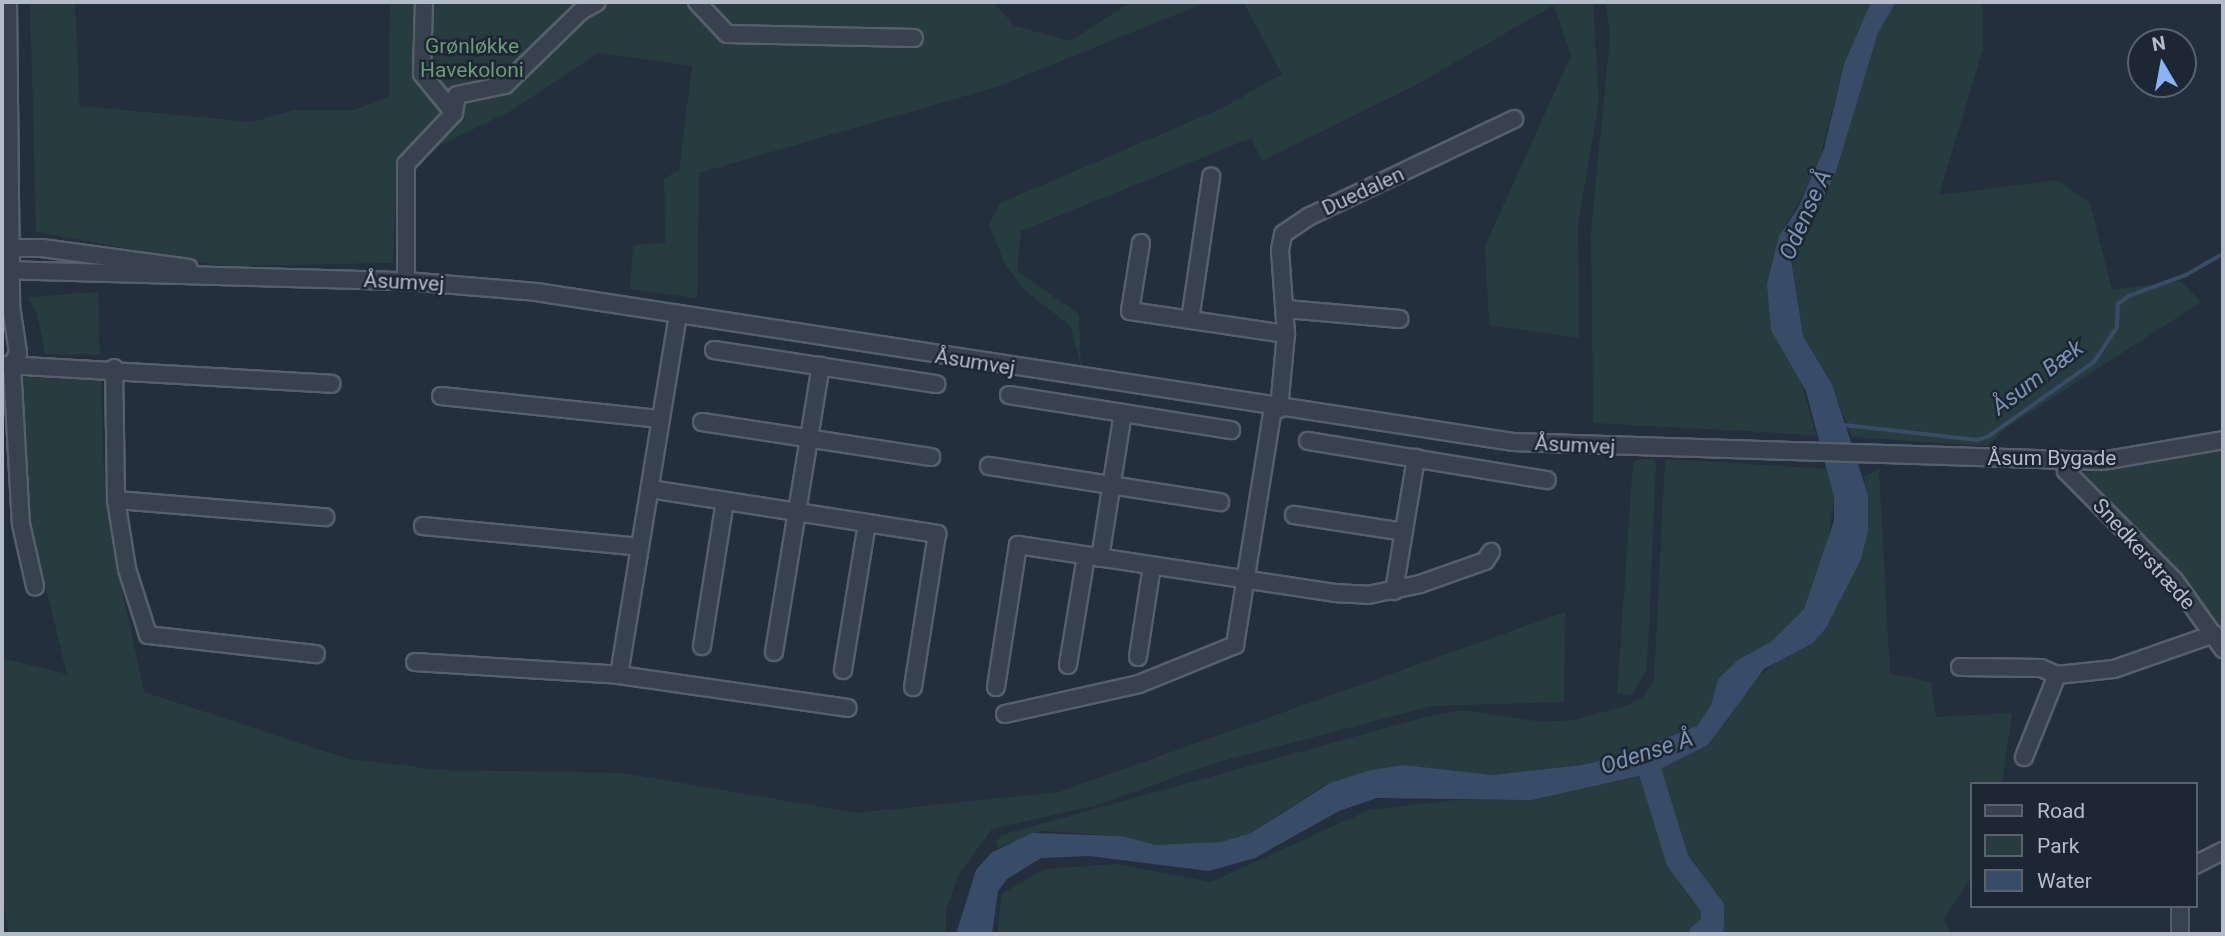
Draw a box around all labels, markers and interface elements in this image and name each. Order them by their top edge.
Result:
north arrow [2127,28,2197,98]
text: N [2150,31,2167,56]
park label: Grønløkke Havekoloni [420,33,524,83]
street label: Duedalen [1318,161,1408,221]
water label: Odense Å [1774,166,1838,264]
street label: Åsumvej [363,267,445,297]
water label: Åsum Bæk [1987,335,2089,421]
street label: Åsumvej [933,343,1017,381]
street label: Åsumvej [1534,430,1616,460]
street label: Åsum Bygade [1988,445,2116,471]
street label: Snedkerstræde [2087,493,2201,615]
water label: Odense Å [1597,725,1697,781]
legend [1969,782,2197,908]
text: Road [2037,799,2085,823]
text: Park [2037,834,2079,858]
text: Water [2037,869,2092,893]

